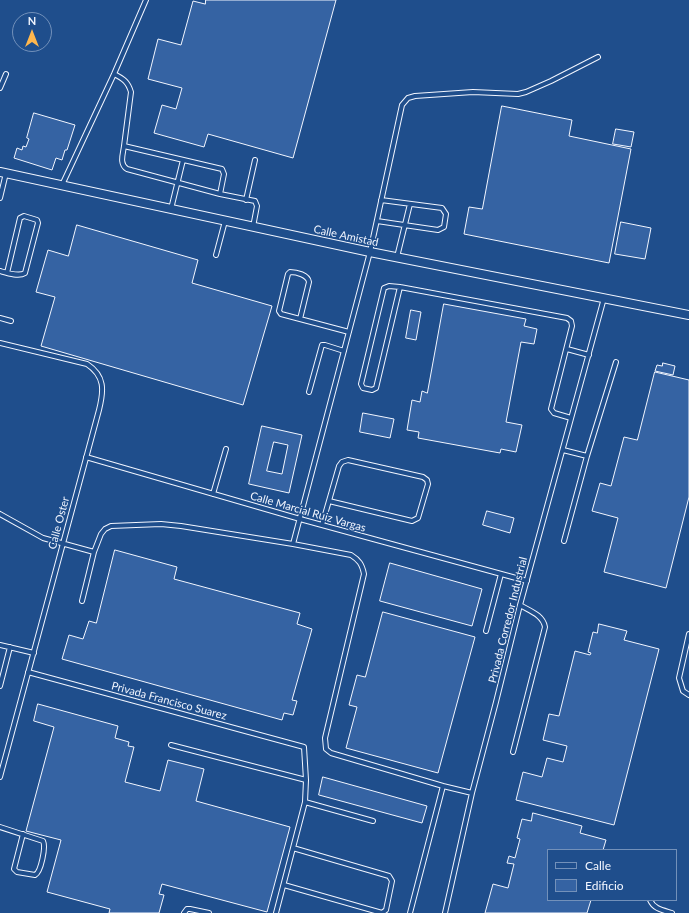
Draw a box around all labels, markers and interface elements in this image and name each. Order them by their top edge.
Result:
north arrow [12,12,52,52]
text: N [28,14,36,27]
street label: Calle Amistad [312,223,380,249]
street label: Calle Marcial Ruiz Vargas [249,489,367,535]
street label: Calle Oster [46,495,72,551]
street label: Privada Corredor Industrial [486,555,530,685]
street label: Privada Francisco Suarez [110,679,228,723]
legend [547,849,677,901]
text: Calle [585,858,611,873]
text: Edificio [585,878,624,893]

